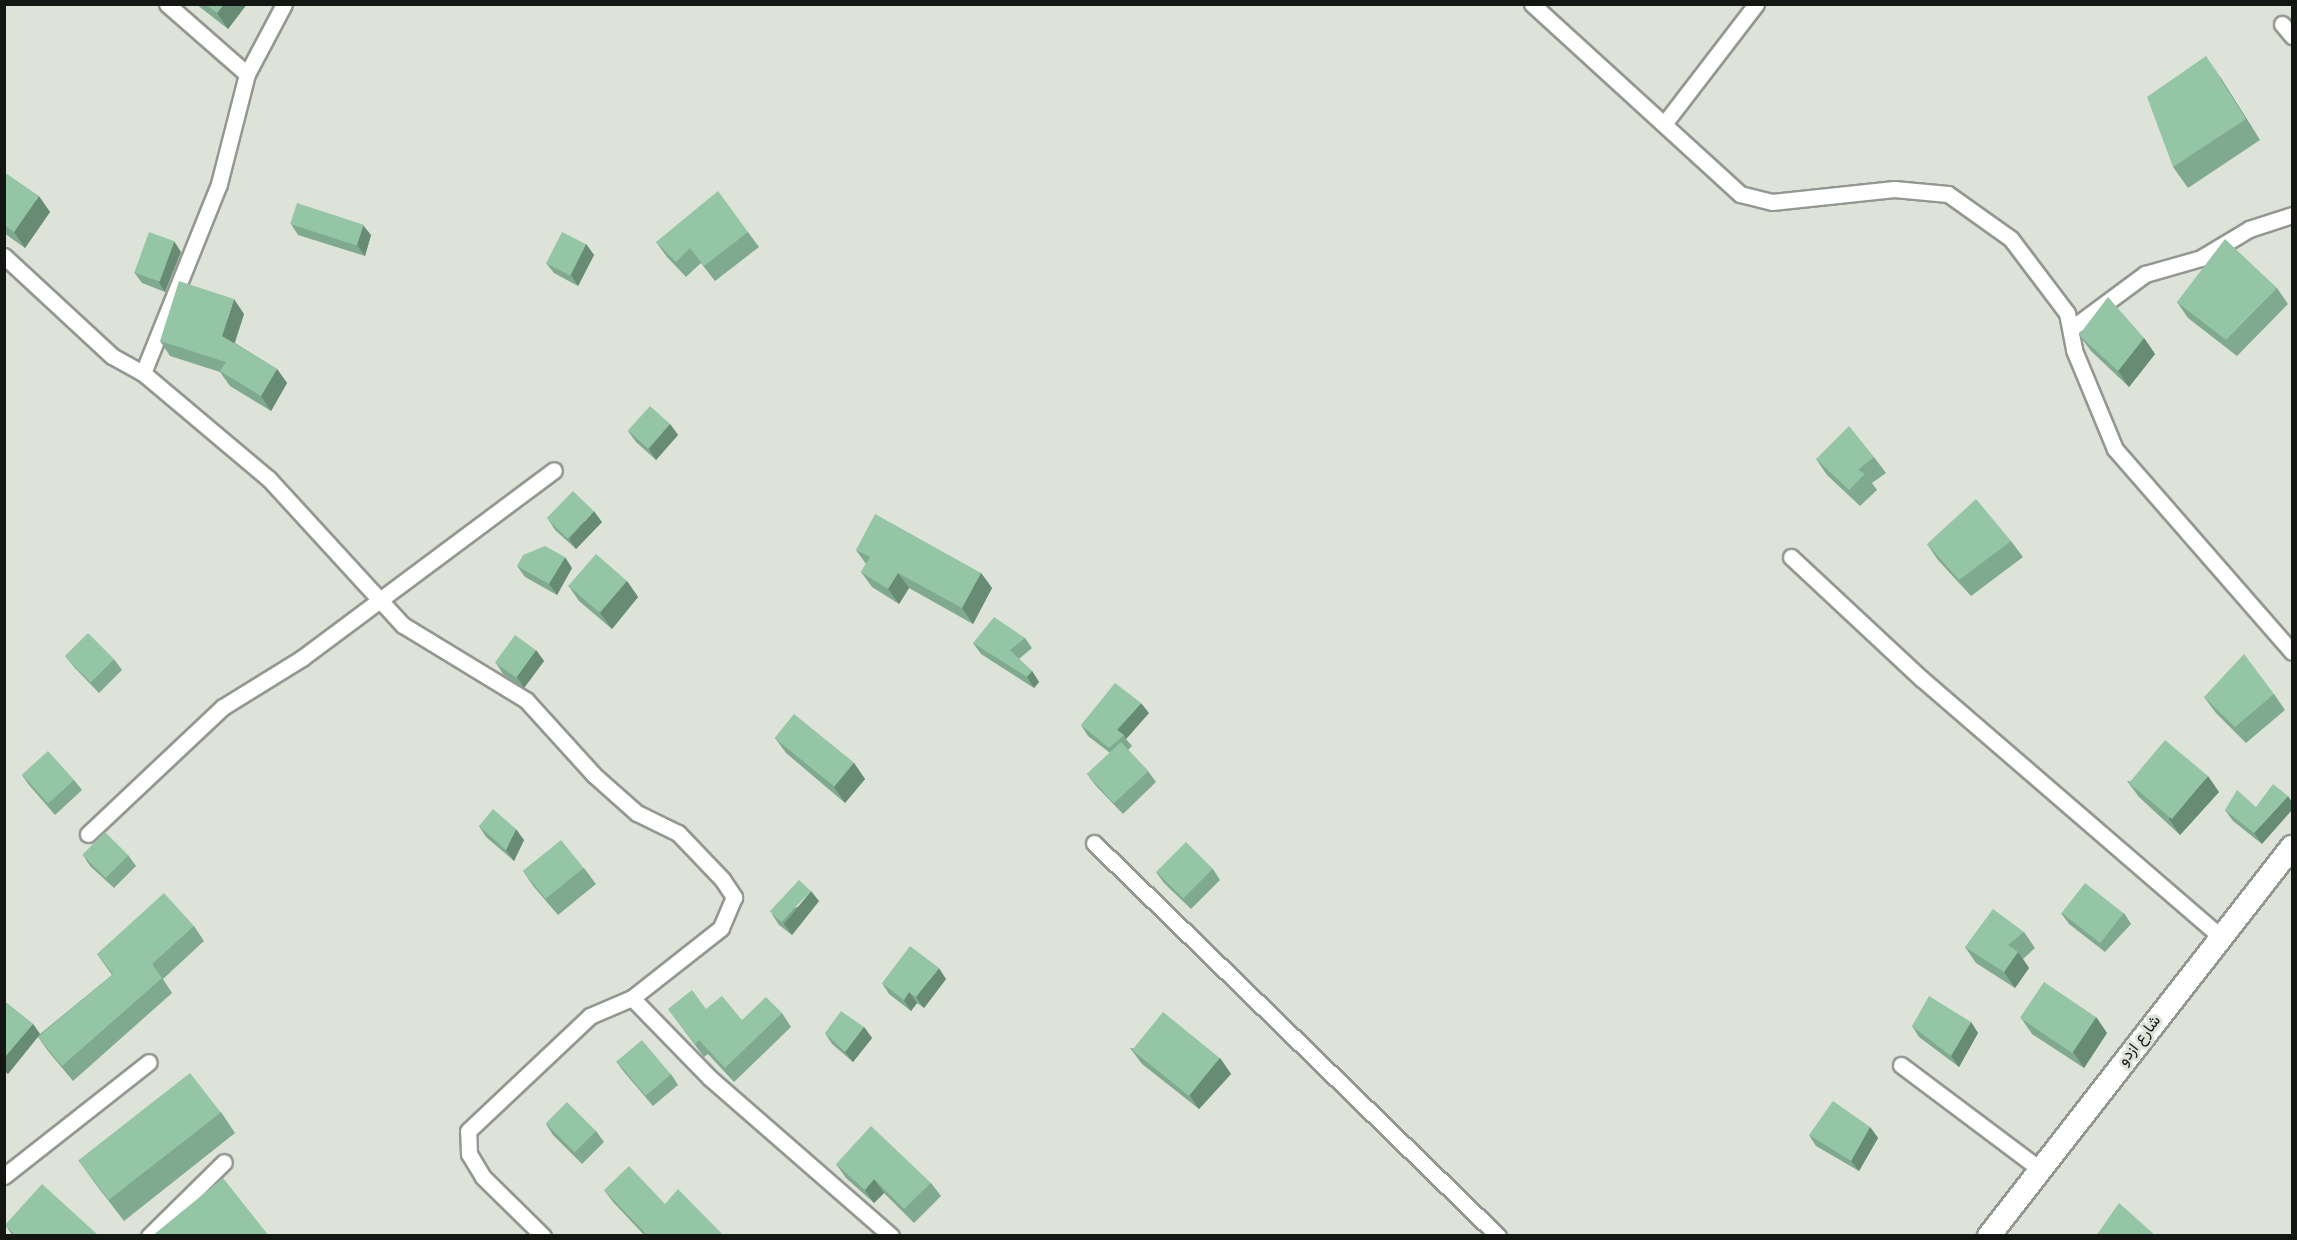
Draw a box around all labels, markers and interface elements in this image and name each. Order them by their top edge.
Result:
street label: شارع ازدو [2114,1012,2166,1070]

